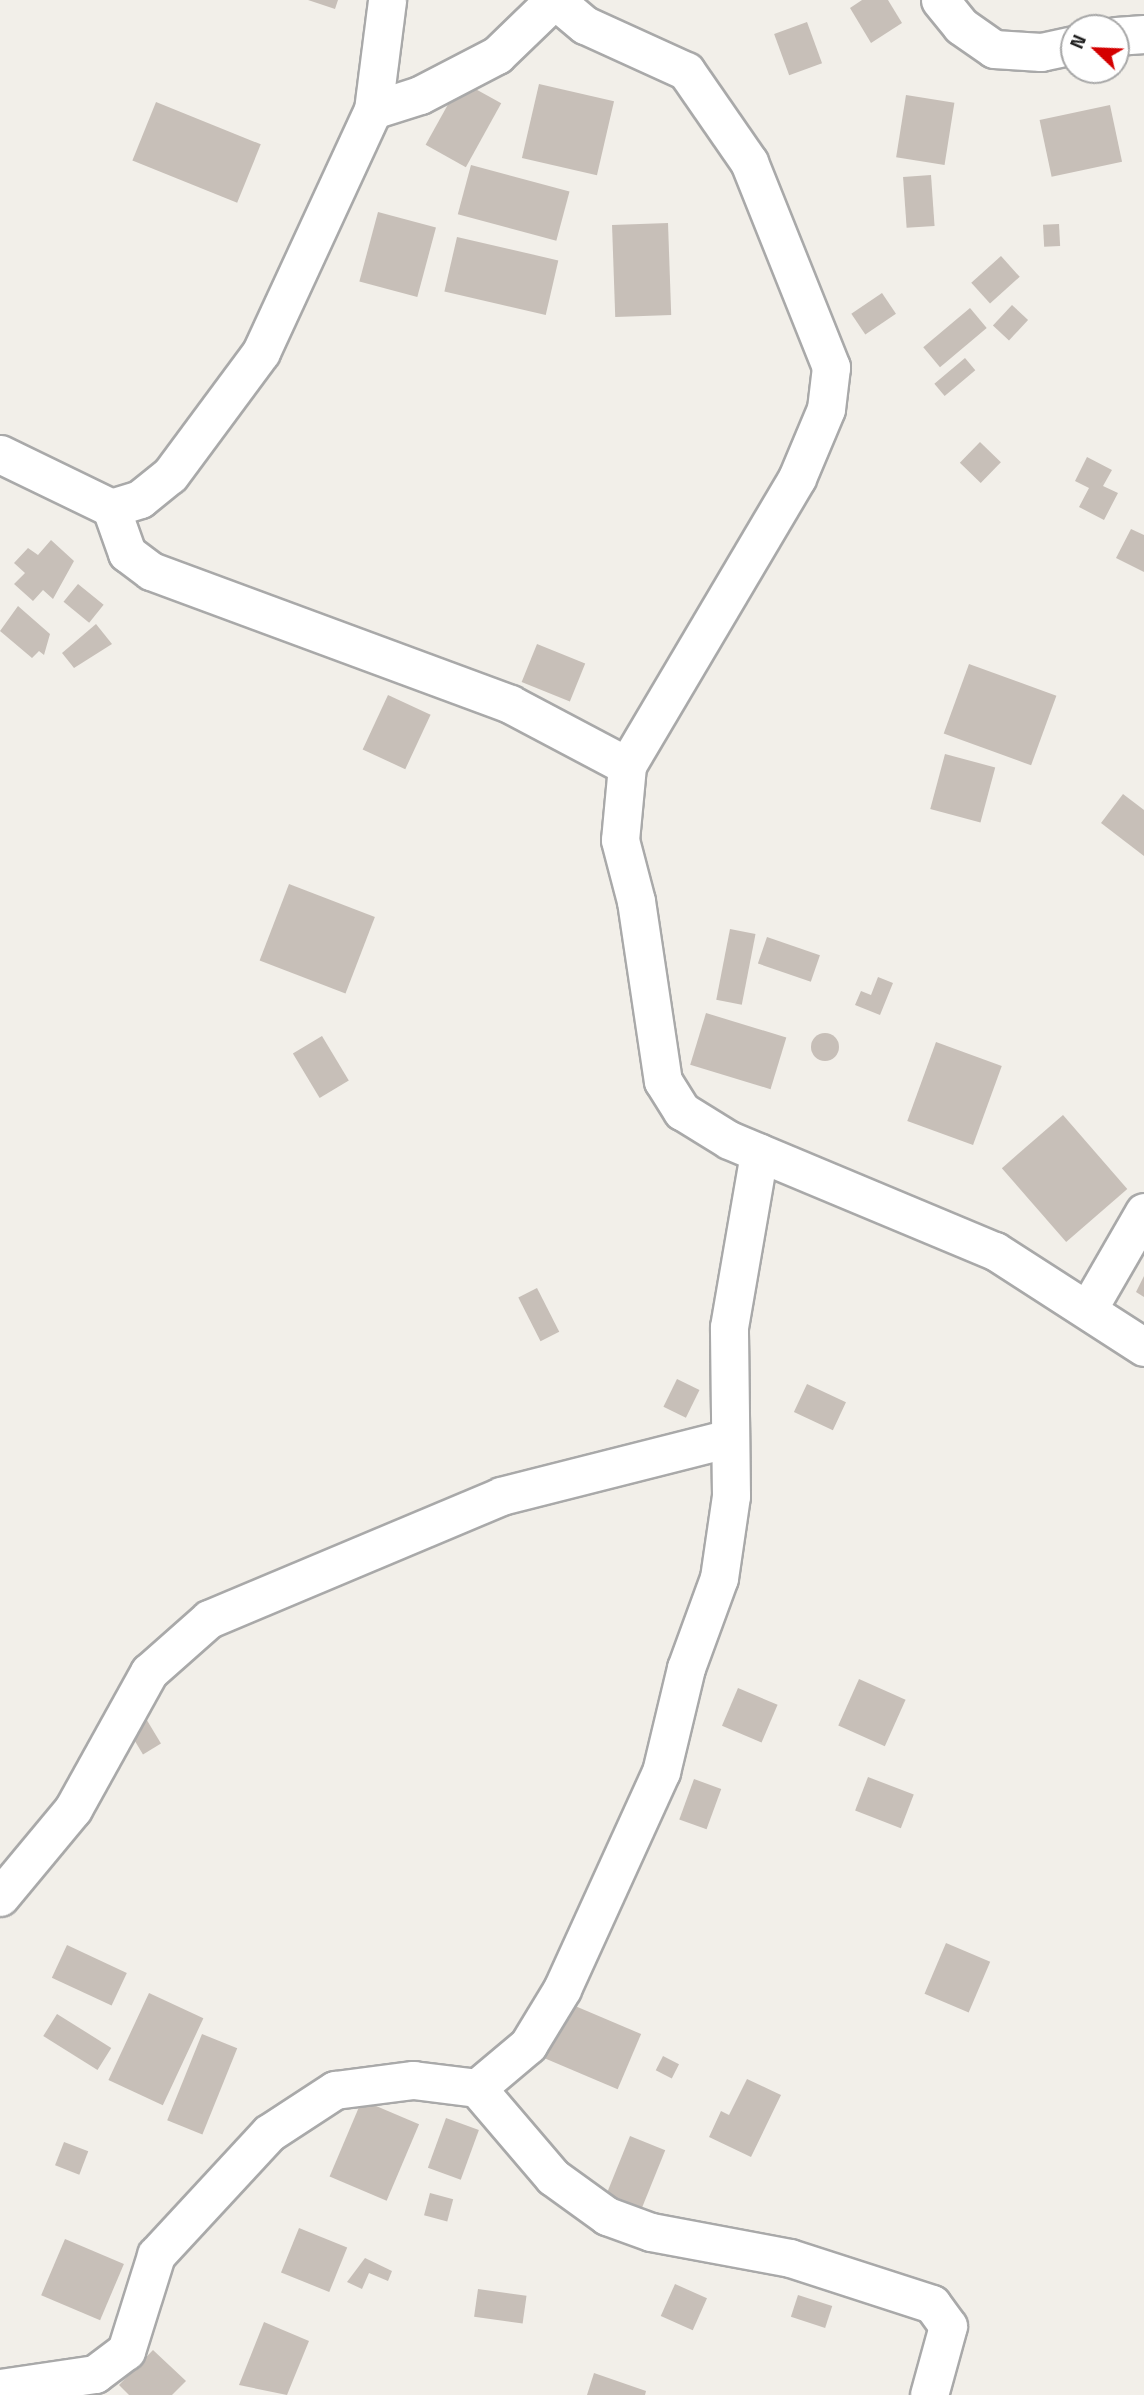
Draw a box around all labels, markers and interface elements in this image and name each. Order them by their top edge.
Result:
north arrow [1060,14,1130,84]
text: N [1061,30,1093,53]

